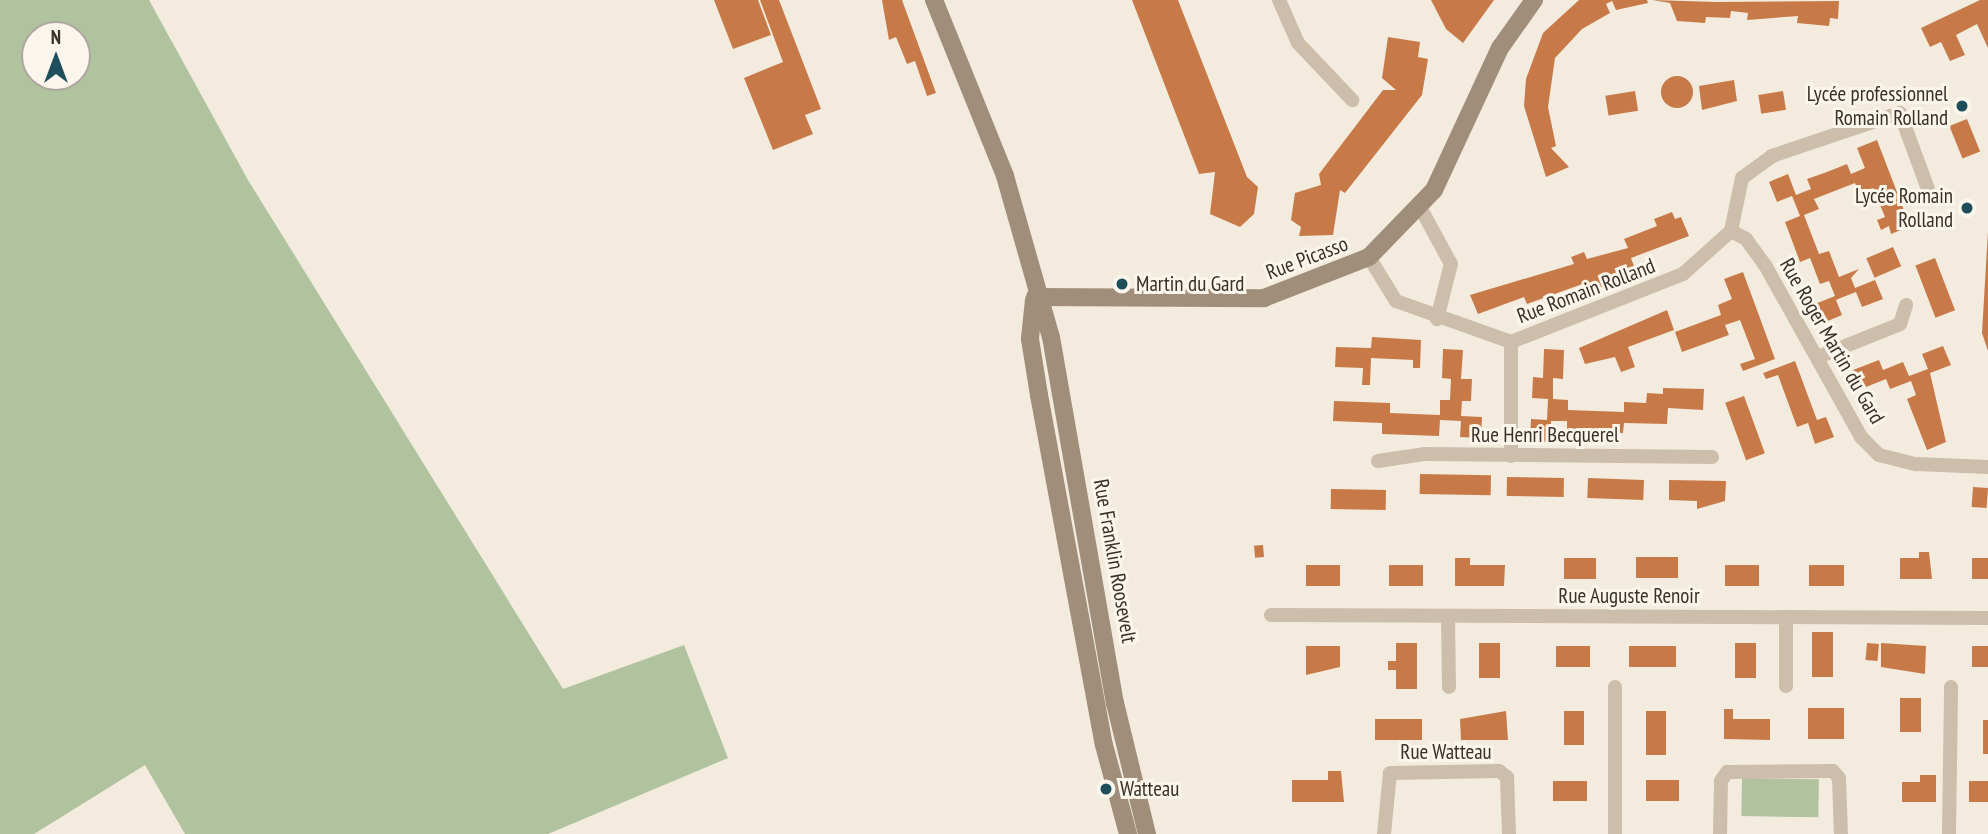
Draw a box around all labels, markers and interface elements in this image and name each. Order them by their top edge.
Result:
north arrow [21,21,91,91]
text: N [51,25,61,49]
place label: Lycée professionnel Romain Rolland [1807,81,1948,131]
marker: Lycée professionnel Romain Rolland [1954,98,1970,114]
place label: Lycée Romain Rolland [1855,183,1953,233]
marker: Lycée Romain Rolland [1959,200,1975,216]
street label: Rue Picasso [1263,231,1351,285]
street label: Rue Romain Rolland [1513,253,1659,329]
street label: Rue Roger Martin du Gard [1774,254,1890,428]
place label: Martin du Gard [1136,271,1244,297]
marker: Martin du Gard [1114,276,1130,292]
street label: Rue Henri Becquerel [1471,422,1619,448]
street label: Rue Franklin Roosevelt [1088,477,1142,645]
street label: Rue Auguste Renoir [1558,583,1700,609]
street label: Rue Watteau [1400,739,1492,765]
place label: Watteau [1120,776,1179,802]
marker: Watteau [1098,781,1114,797]

